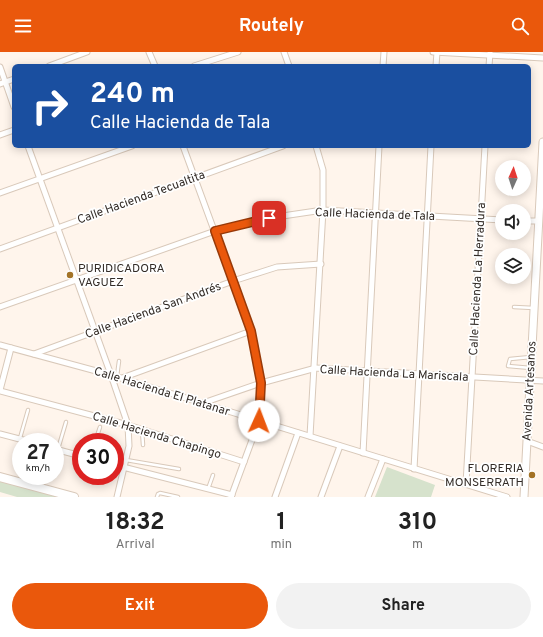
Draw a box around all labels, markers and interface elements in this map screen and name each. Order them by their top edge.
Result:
icon: menu [12,15,34,37]
text: Routely [239,15,304,38]
icon: search [509,15,531,37]
text: 240 m [90,77,175,113]
icon: right [24,80,76,132]
text: Calle Hacienda de Tala [90,112,270,135]
north arrow [495,160,531,196]
map controls [495,160,531,284]
street label: Calle Hacienda Tecualtita [75,167,207,229]
pin [252,201,286,235]
street label: Calle Hacienda La Herradura [466,202,490,356]
button: sound [495,204,531,240]
street label: Calle Hacienda de Tala [315,205,435,225]
icon: arrive [258,207,280,229]
button: layers [495,248,531,284]
place label: PURIDICADORA VAGUEZ [78,261,165,291]
marker: PURIDICADORA VAGUEZ [65,270,75,280]
street label: Calle Hacienda San Andrés [83,279,224,343]
street label: Avenida Artesanos [519,341,541,442]
street label: Calle Hacienda La Mariscala [319,362,469,386]
street label: Calle Hacienda El Platanar [92,364,232,420]
position arrow [238,400,280,442]
street label: Calle Hacienda Chapingo [90,409,223,463]
speed limit sign: 30 [72,433,124,485]
text: 27 [27,441,49,467]
place label: FLORERIA MONSERRATH [445,461,524,491]
text: km/h [26,462,50,475]
marker: FLORERIA MONSERRATH [527,470,537,480]
text: 18:32 [106,508,165,538]
text: 1 [276,508,286,538]
text: 310 [398,508,437,538]
text: Arrival [116,537,155,553]
text: min [270,537,292,553]
text: m [412,537,423,553]
button: Exit [12,583,268,629]
button: Share [276,583,531,629]

